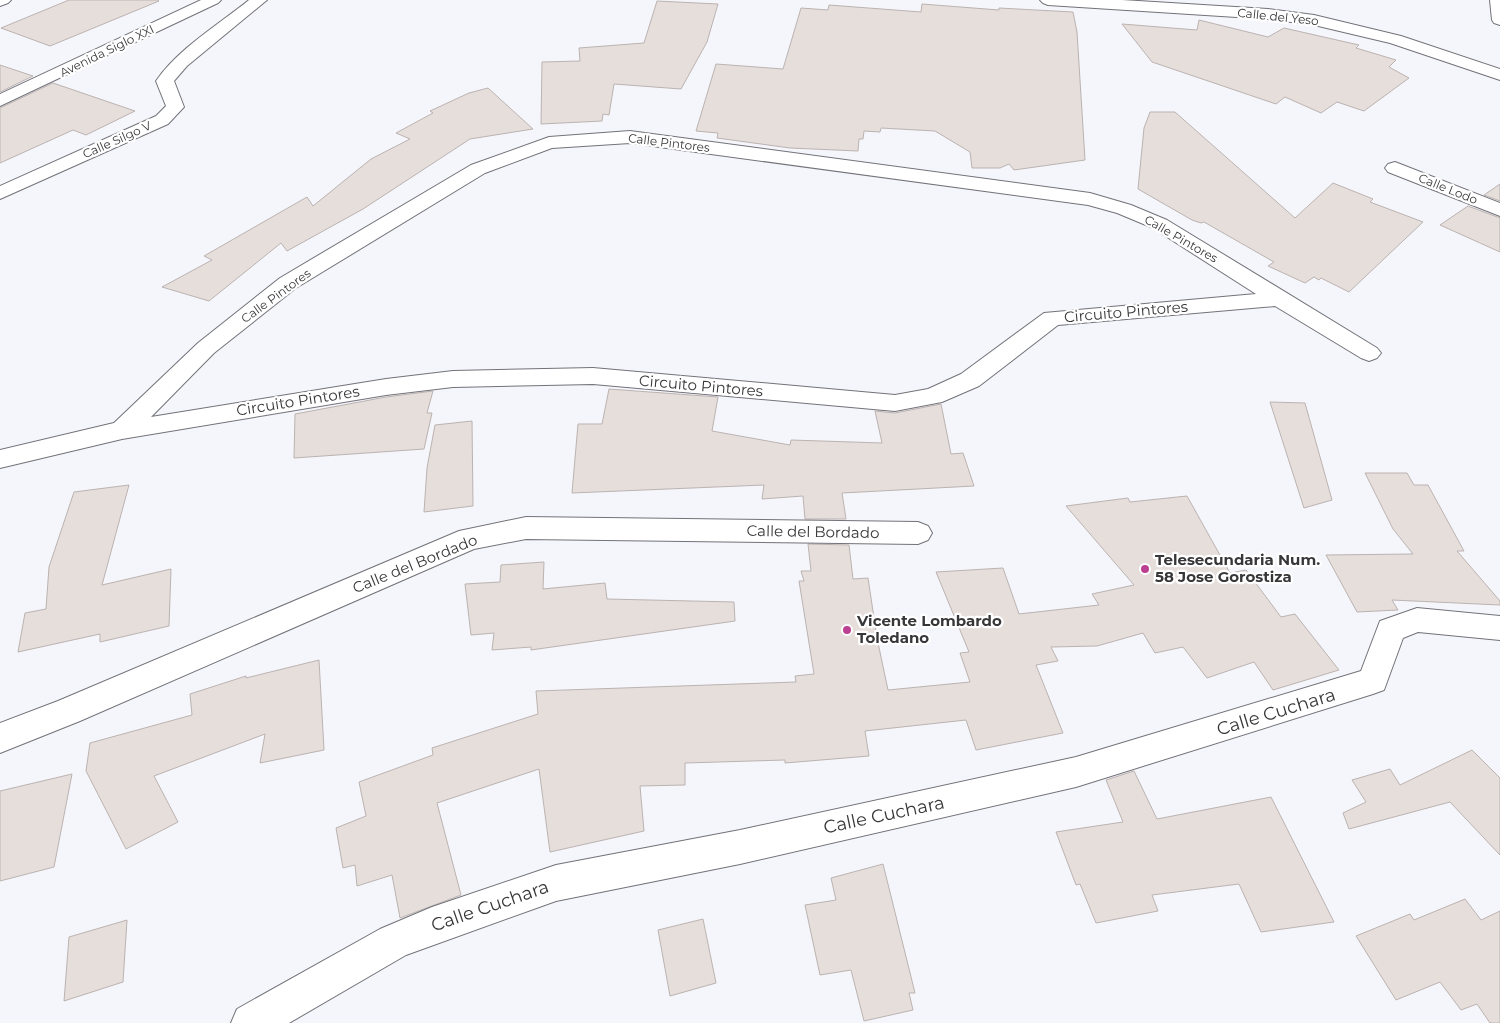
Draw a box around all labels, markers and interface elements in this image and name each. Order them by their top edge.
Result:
street label: Calle del Yeso [1237,5,1319,28]
street label: Avenida Siglo XXI [57,21,156,80]
street label: Calle Silgo V [80,118,154,161]
street label: Calle Pintores [627,130,711,155]
street label: Calle Lodo [1416,170,1480,207]
street label: Calle Pintores [1142,212,1221,266]
street label: Calle Pintores [238,265,313,326]
street label: Circuito Pintores [1063,297,1189,326]
street label: Circuito Pintores [638,371,764,400]
street label: Circuito Pintores [235,381,361,420]
street label: Calle del Bordado [746,521,880,542]
street label: Calle del Bordado [350,530,480,597]
place label: Telesecundaria Num. 58 Jose Gorostiza [1155,550,1320,586]
marker: Telesecundaria Num. 58 Jose Gorostiza [1139,563,1151,575]
place label: Vicente Lombardo Toledano [856,611,1002,647]
marker: Vicente Lombardo Toledano [841,624,853,636]
street label: Calle Cuchara [1214,684,1338,740]
street label: Calle Cuchara [822,791,946,839]
street label: Calle Cuchara [428,876,552,936]

